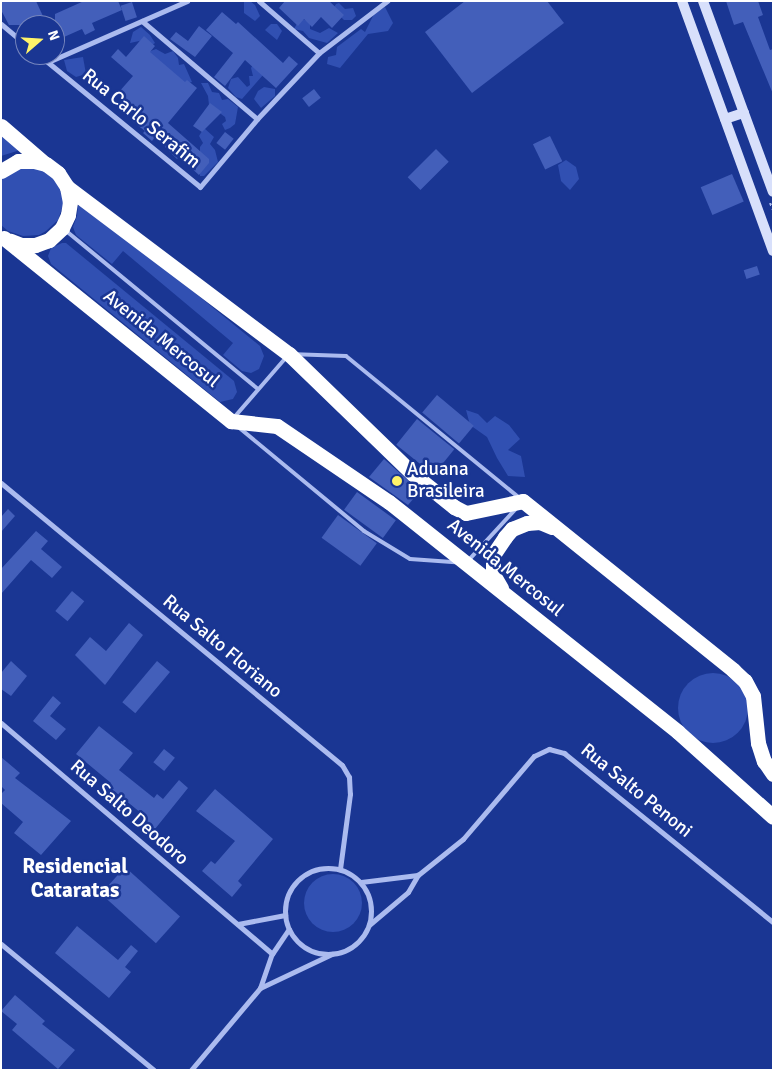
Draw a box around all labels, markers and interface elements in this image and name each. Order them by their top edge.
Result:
north arrow [15,15,65,65]
text: N [44,28,63,43]
street label: Rua Carlo Serafim [77,64,205,174]
street label: Avenida Mercosul [98,285,224,393]
place label: Aduana Brasileira [407,459,485,503]
marker: Aduana Brasileira [391,475,403,487]
street label: Avenida Mercosul [442,514,568,622]
street label: Rua Salto Floriano [158,590,286,704]
street label: Rua Salto Penoni [576,739,696,843]
street label: Rua Salto Deodoro [65,755,193,871]
district label: Residencial Cataratas [22,853,128,903]

